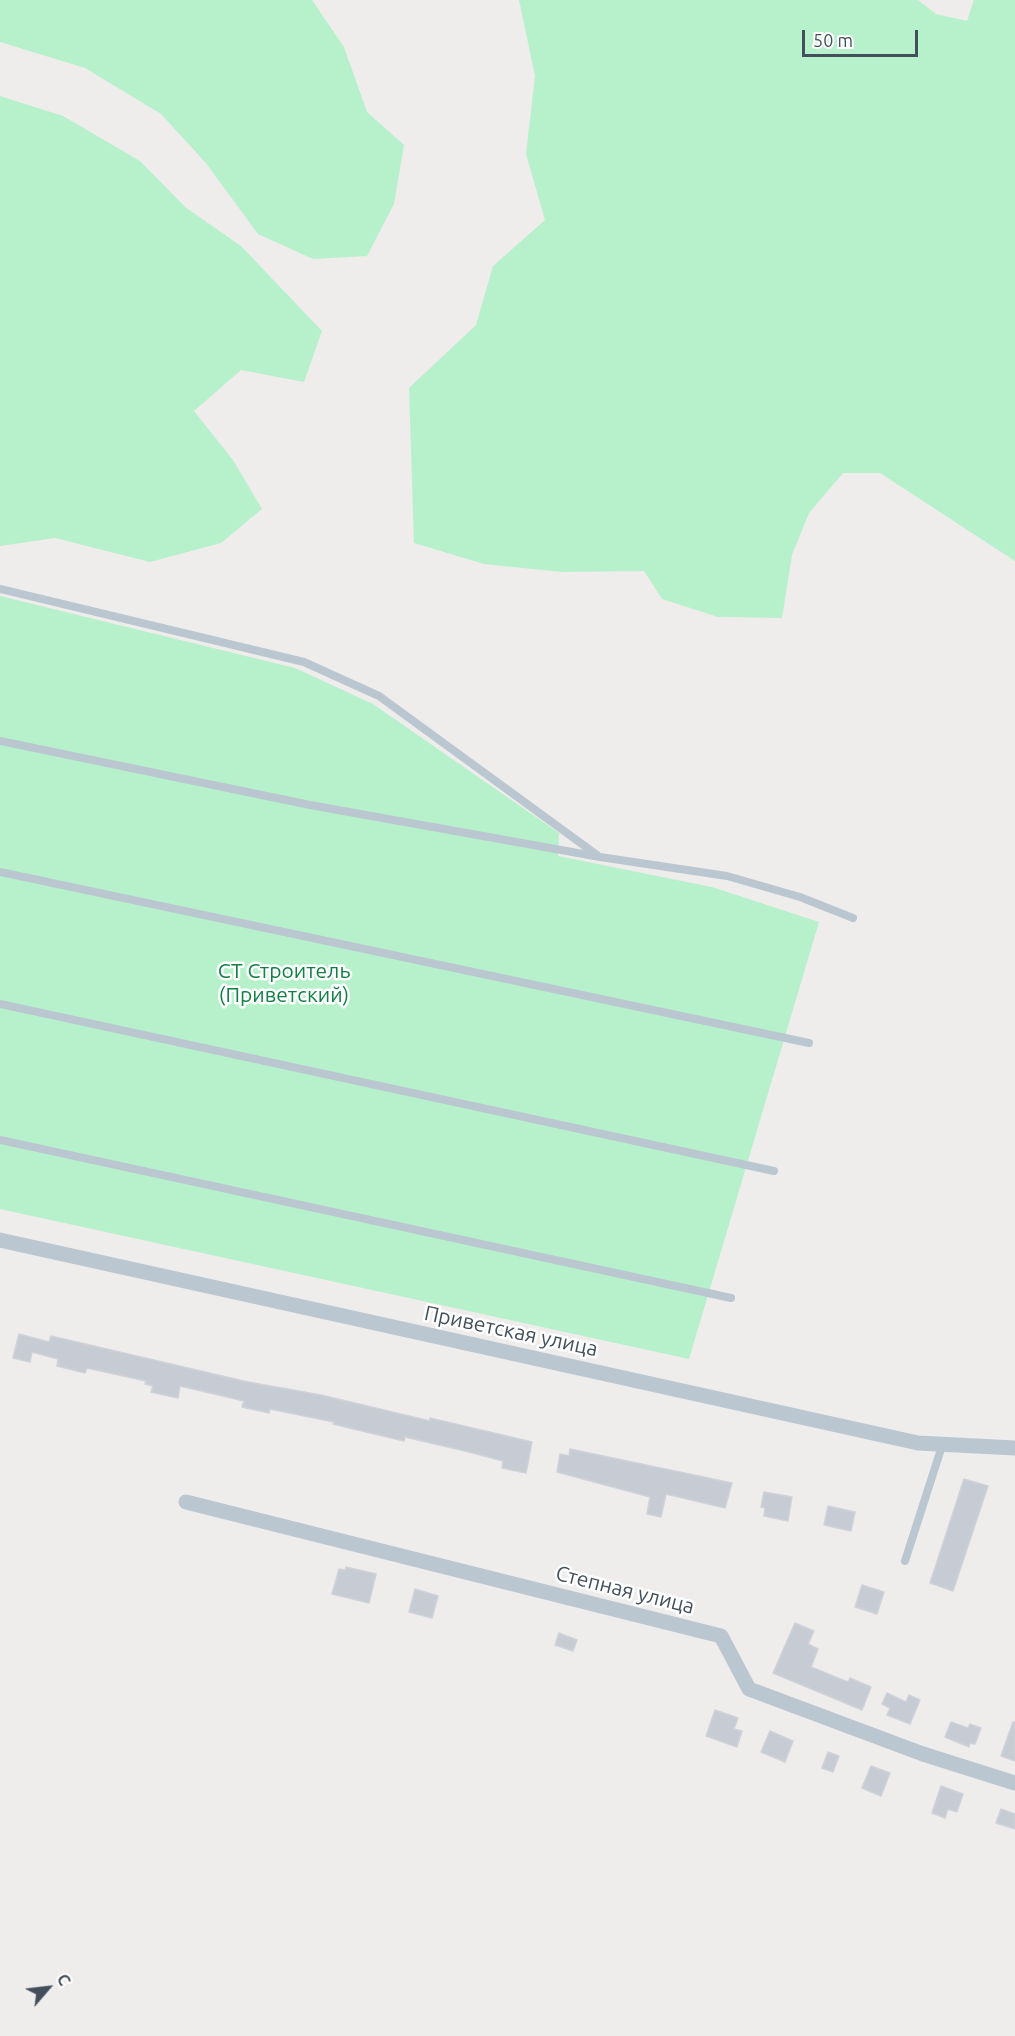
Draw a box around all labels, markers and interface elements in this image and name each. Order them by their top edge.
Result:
scale bar [805,18,920,56]
text: 50 m [813,30,853,50]
park label: СТ Строитель (Приветский) [218,958,350,1008]
street label: Приветская улица [422,1300,600,1362]
street label: Степная улица [553,1561,697,1619]
north arrow [18,1958,78,2018]
text: С [54,1971,74,1988]

